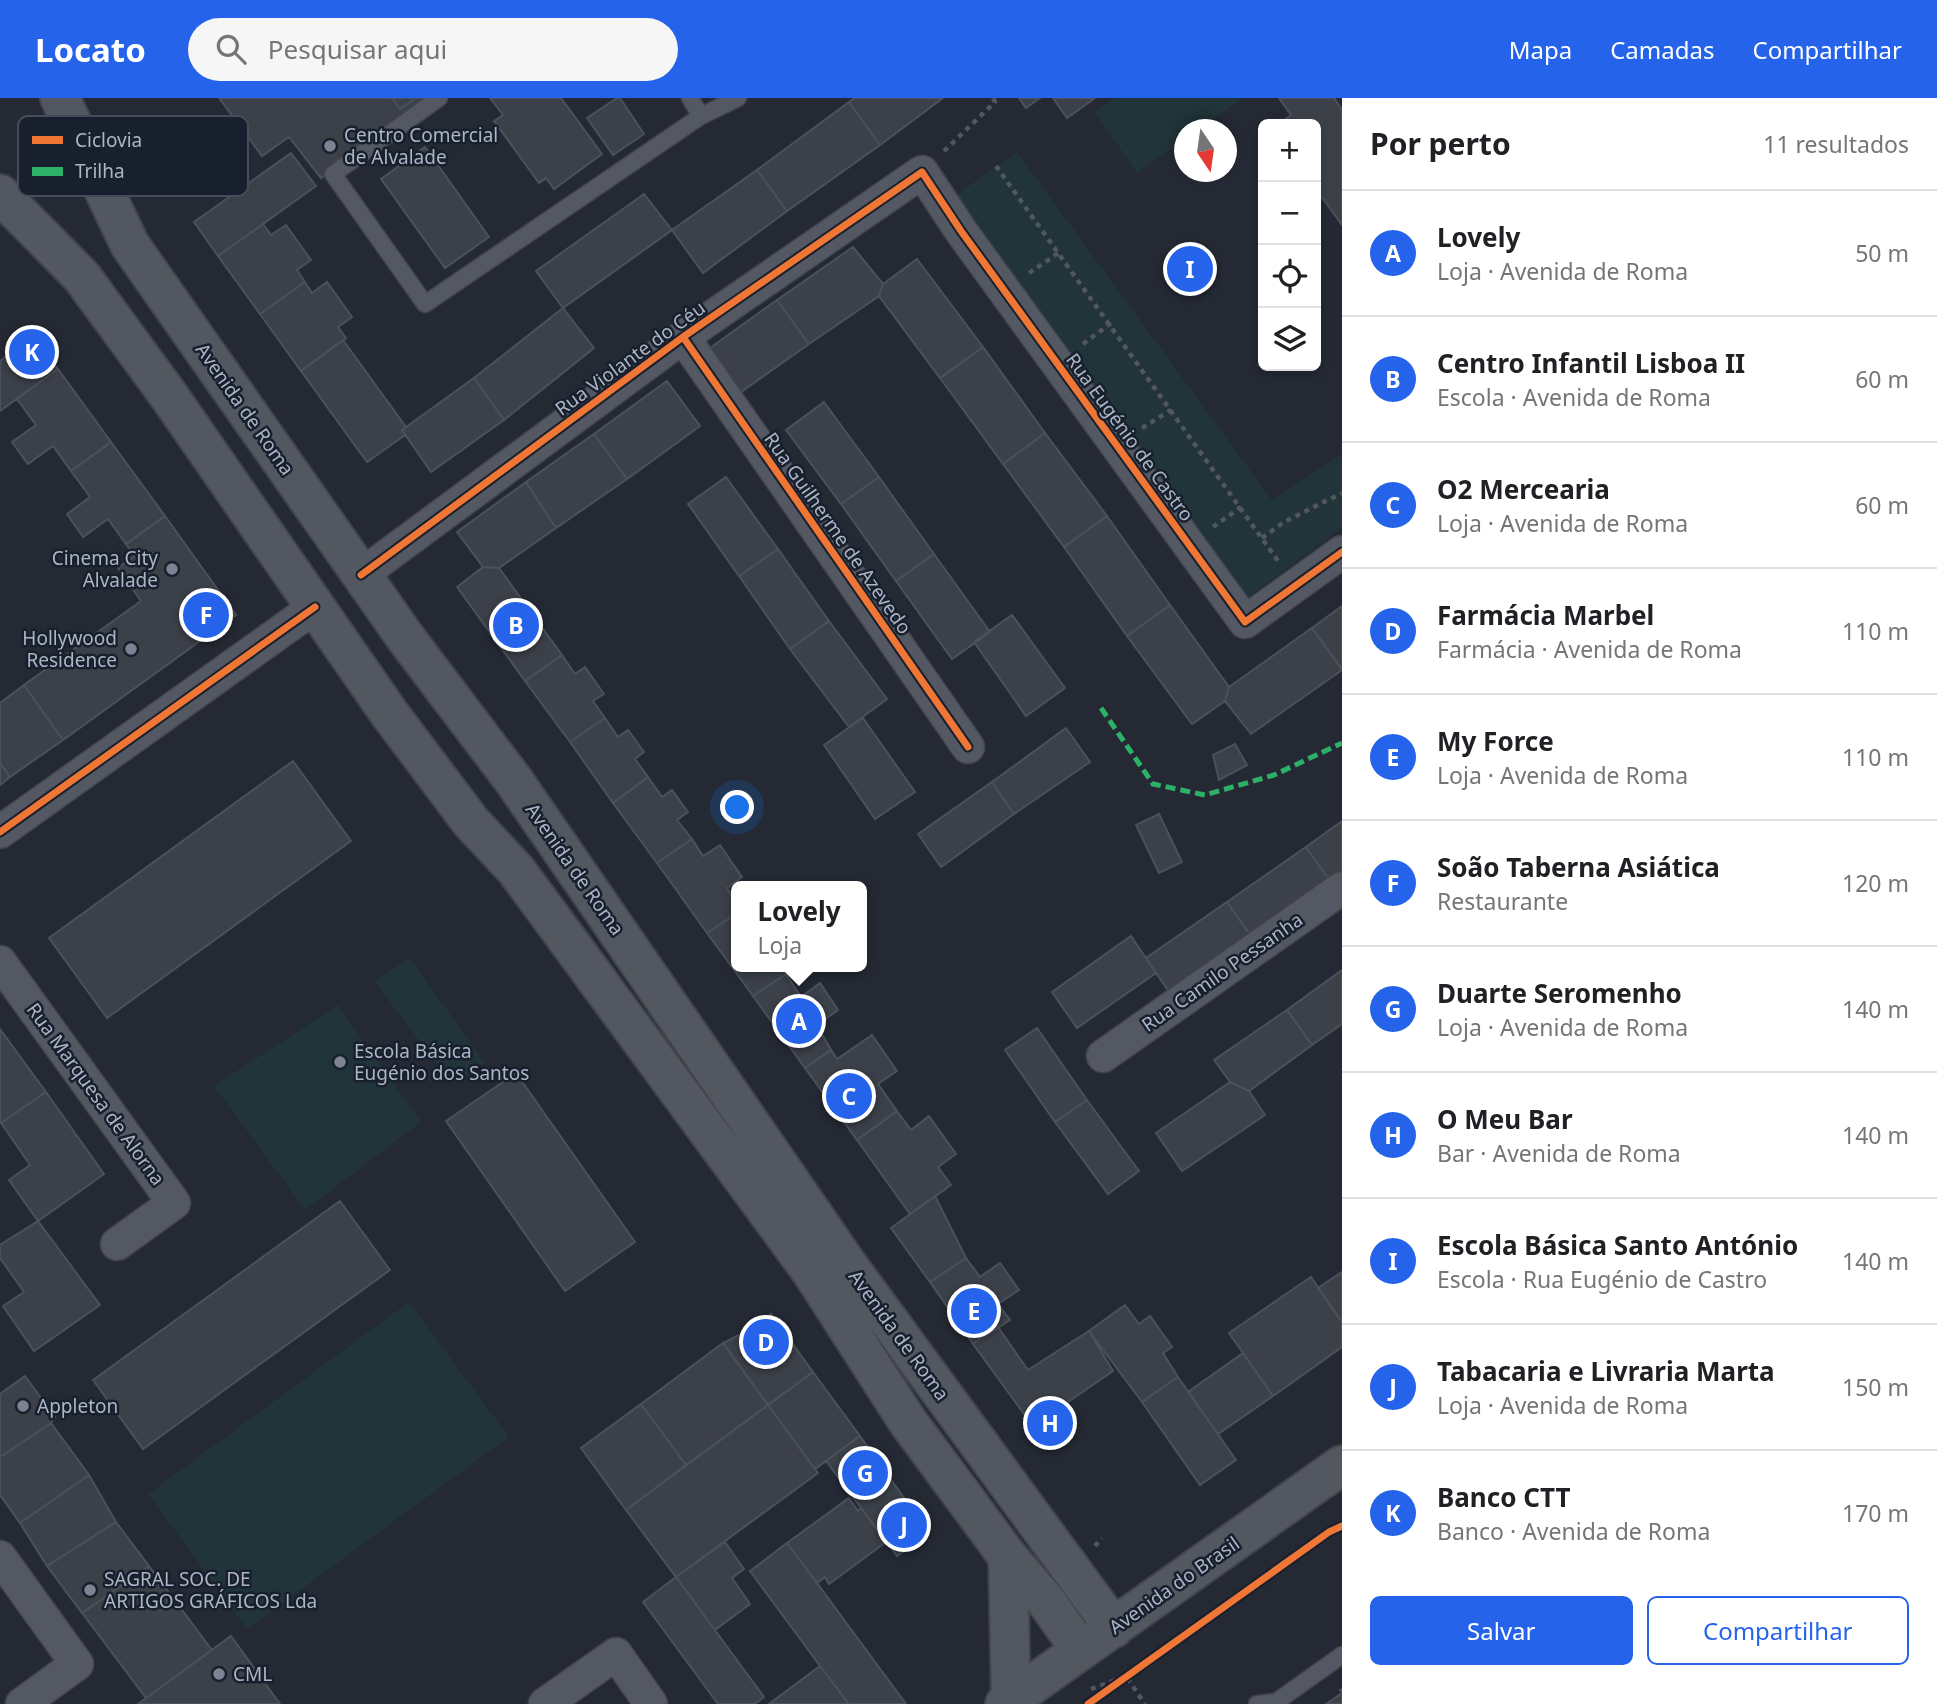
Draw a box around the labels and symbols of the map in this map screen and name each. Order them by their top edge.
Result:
legend [18,116,248,196]
north arrow [1174,119,1237,182]
place label: Centro Comercial de Alvalade [344,122,498,170]
text: Ciclovia [75,127,142,153]
marker: Centro Comercial de Alvalade [322,138,338,154]
text: Trilha [75,158,125,184]
pin: I [1167,243,1213,295]
street label: Rua Violante do Céu [550,295,710,421]
pin: K [9,326,55,378]
street label: Avenida de Roma [190,338,300,480]
street label: Rua Eugénio de Castro [1060,348,1200,526]
street label: Rua Guilherme de Azevedo [758,427,918,639]
place label: Cinema City Alvalade [52,545,158,593]
marker: Cinema City Alvalade [164,561,180,577]
pin: F [183,589,229,641]
pin: B [493,599,539,651]
place label: Hollywood Residence [22,625,117,673]
marker: Hollywood Residence [123,641,139,657]
your location [720,790,754,824]
street label: Avenida de Roma [520,798,630,940]
street label: Rua Camilo Pessanha [1136,907,1308,1037]
pin: A [776,995,822,1047]
street label: Rua Marquesa de Alorna [21,998,171,1190]
place label: Escola Básica Eugénio dos Santos [354,1038,529,1086]
marker: Escola Básica Eugénio dos Santos [332,1054,348,1070]
pin: C [826,1070,872,1122]
street label: Avenida de Roma [843,1264,955,1406]
pin: E [951,1285,997,1337]
pin: D [743,1316,789,1368]
place label: Appleton [37,1393,118,1419]
pin: H [1027,1397,1073,1449]
marker: Appleton [15,1398,31,1414]
pin: G [842,1447,888,1499]
pin: J [881,1499,927,1551]
street label: Avenida do Brasil [1103,1530,1245,1640]
place label: SAGRAL SOC. DE ARTIGOS GRÁFICOS Lda [104,1566,317,1614]
marker: SAGRAL SOC. DE ARTIGOS GRÁFICOS Lda [82,1582,98,1598]
place label: CML [233,1661,272,1687]
marker: CML [211,1666,227,1682]

